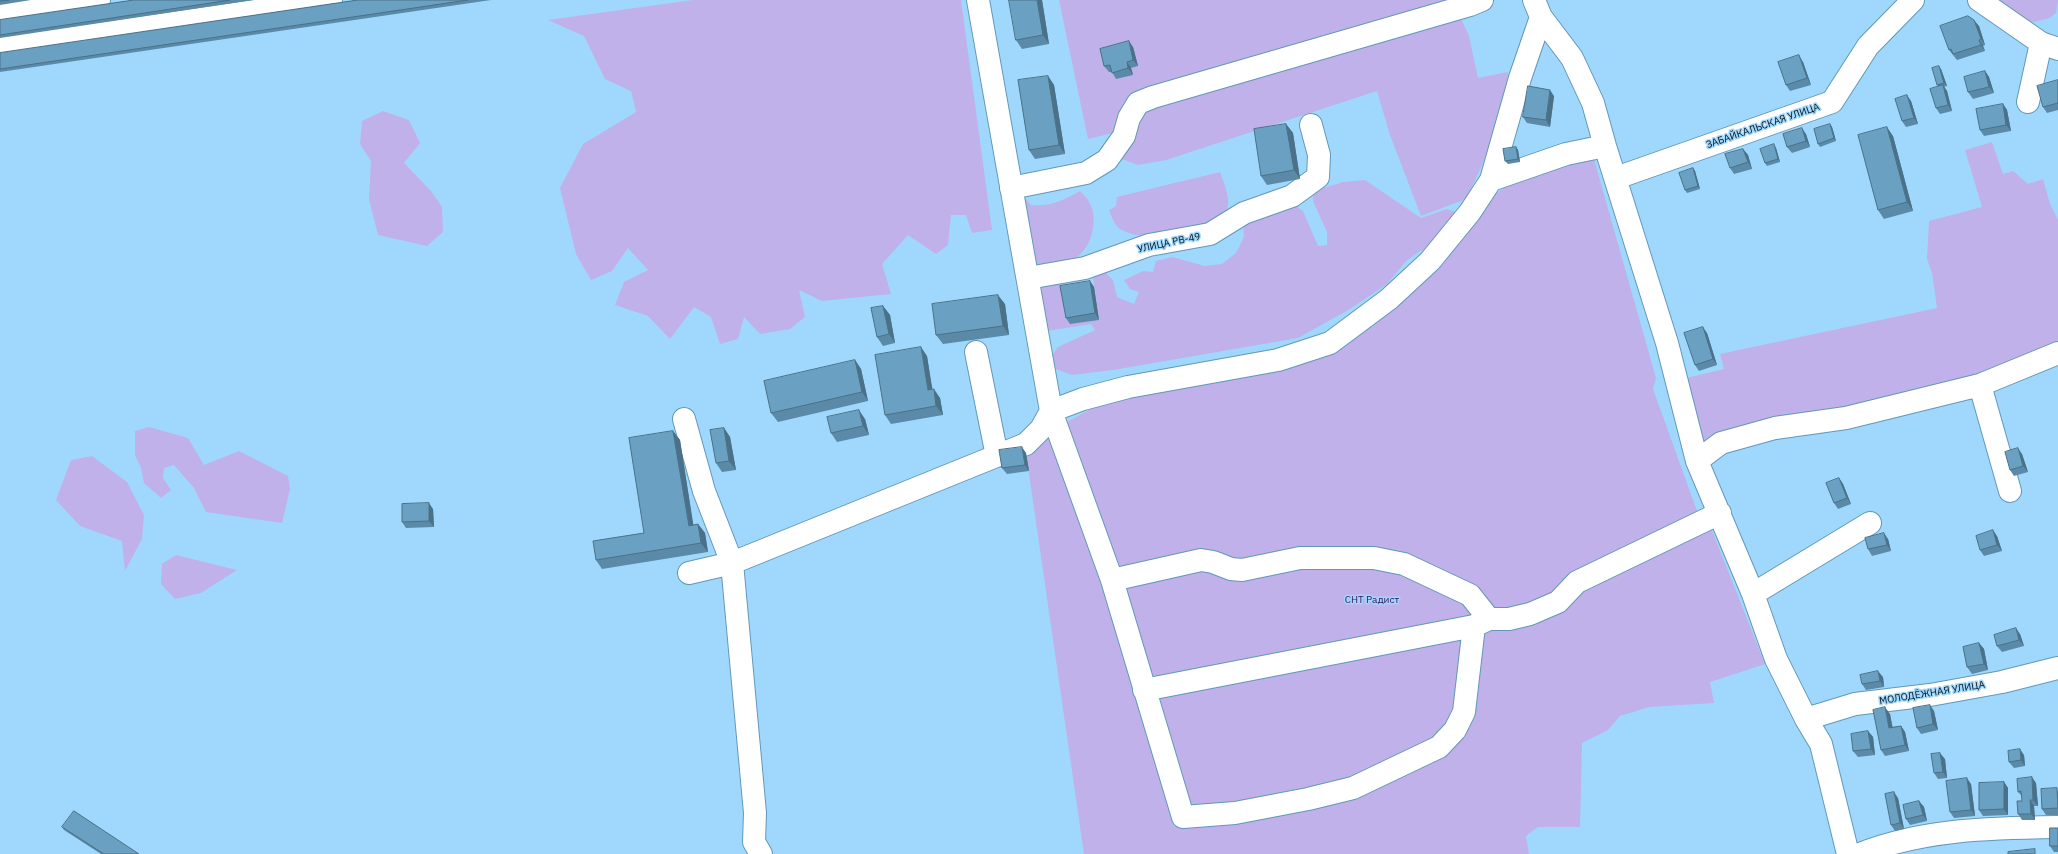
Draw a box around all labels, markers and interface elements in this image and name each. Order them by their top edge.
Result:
street label: ЗАБАЙКАЛЬСКАЯ УЛИЦА [1705,101,1821,151]
street label: УЛИЦА РВ-49 [1136,230,1202,256]
park label: СНТ Радист [1345,594,1399,606]
street label: МОЛОДЁЖНАЯ УЛИЦА [1878,679,1986,707]

